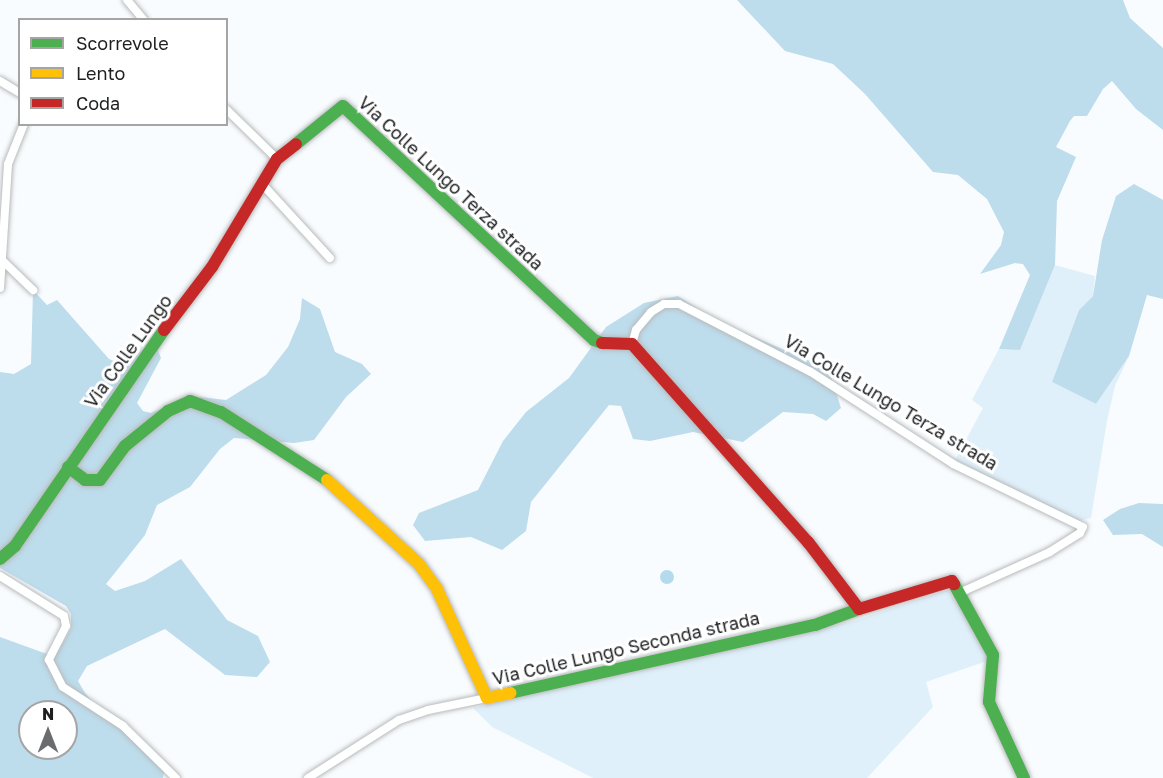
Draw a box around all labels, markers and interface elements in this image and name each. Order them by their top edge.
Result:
legend [18,18,228,126]
text: Scorrevole [76,32,169,54]
text: Lento [76,62,125,84]
text: Coda [76,92,120,114]
street label: Via Colle Lungo Terza strada [354,92,548,274]
street label: Via Colle Lungo [80,290,176,412]
street label: Via Colle Lungo Terza strada [780,330,1002,474]
street label: Via Colle Lungo Seconda strada [490,607,762,689]
north arrow [18,700,78,760]
text: N [42,704,54,724]

